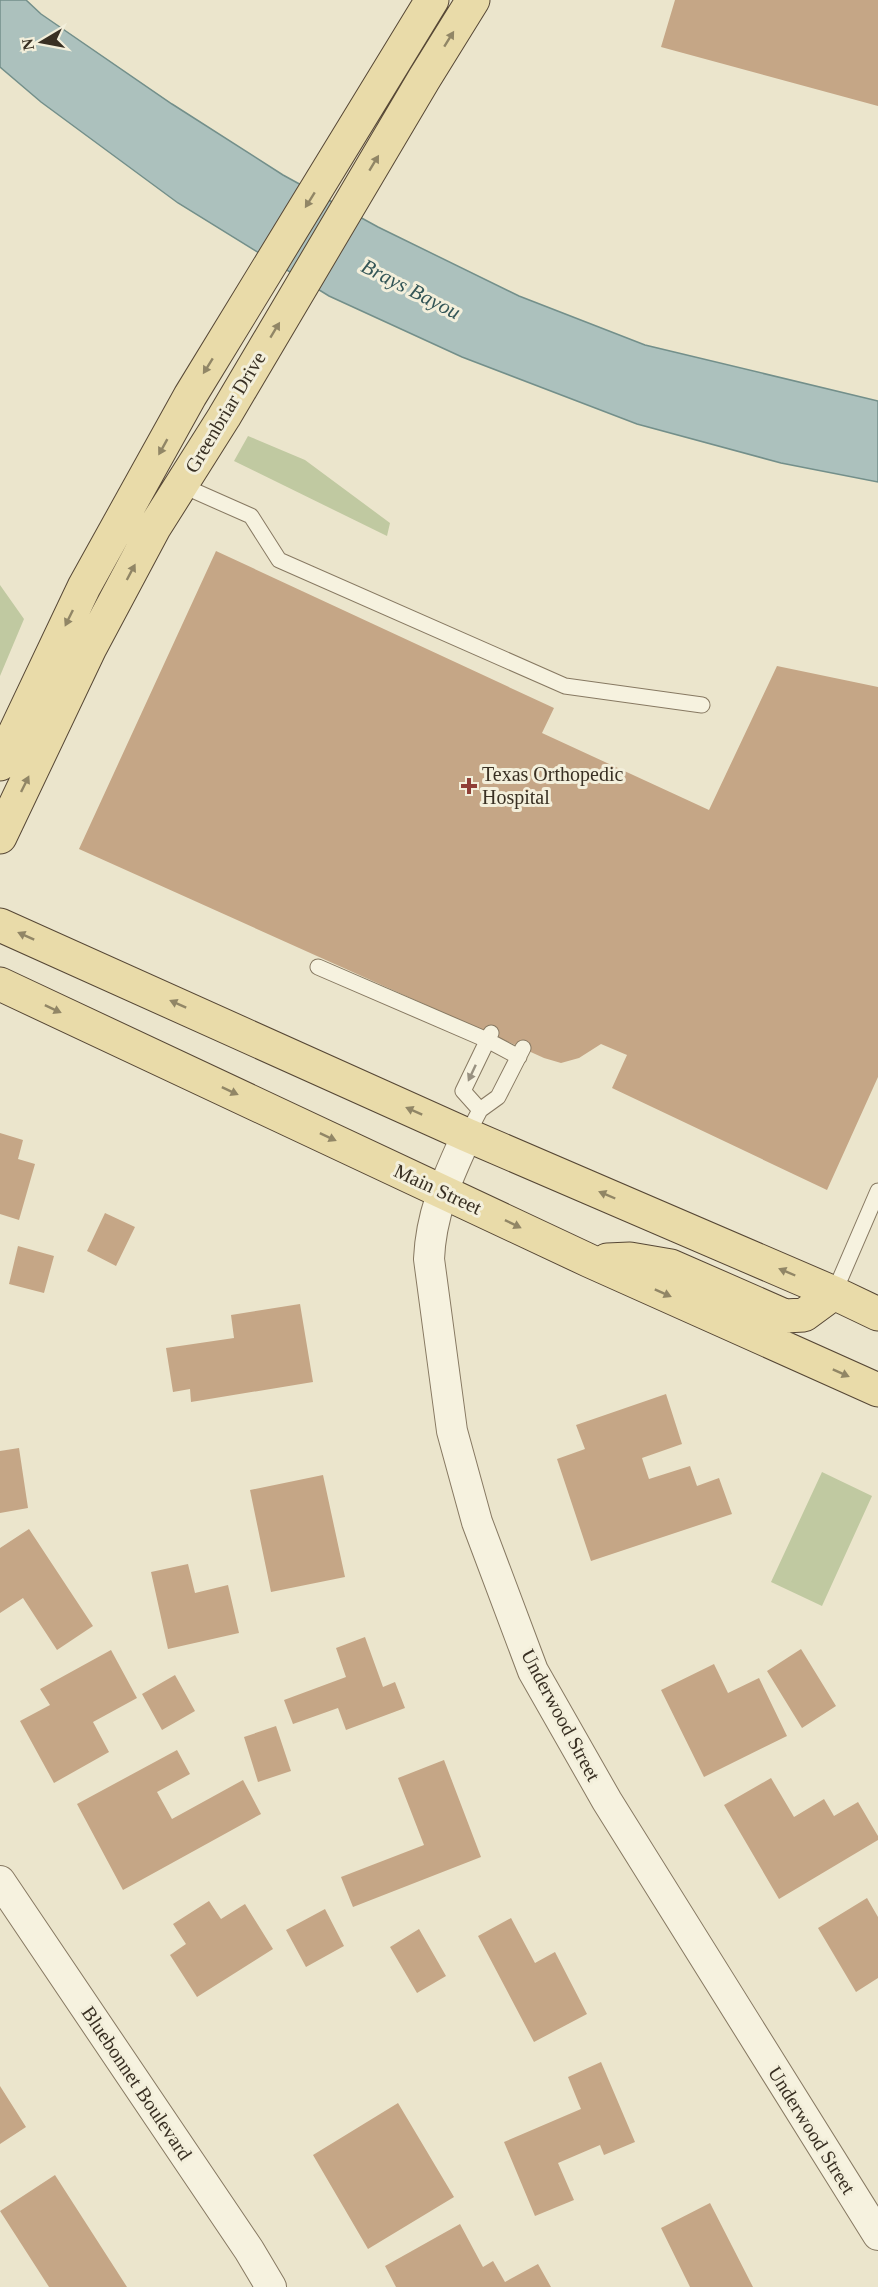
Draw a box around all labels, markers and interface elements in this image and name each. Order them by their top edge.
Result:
north arrow [12,12,72,72]
one-way arrow [443,31,454,47]
text: N [18,37,37,52]
one-way arrow [369,155,380,171]
one-way arrow [305,192,316,208]
water label: Brays Bayou [357,254,465,324]
one-way arrow [269,322,280,338]
street label: Greenbriar Drive [180,347,270,476]
one-way arrow [203,358,214,374]
one-way arrow [157,439,168,455]
one-way arrow [126,564,136,581]
one-way arrow [65,610,74,627]
place label: Texas Orthopedic Hospital [482,763,623,809]
one-way arrow [21,776,30,793]
marker: Texas Orthopedic Hospital [460,777,478,795]
one-way arrow [17,932,34,941]
one-way arrow [169,1000,186,1009]
one-way arrow [45,1004,63,1014]
one-way arrow [467,1065,476,1082]
one-way arrow [221,1087,238,1096]
one-way arrow [405,1106,422,1115]
one-way arrow [320,1133,337,1142]
street label: Main Street [391,1159,486,1219]
one-way arrow [598,1190,616,1200]
one-way arrow [505,1220,522,1229]
one-way arrow [777,1267,795,1277]
one-way arrow [654,1289,671,1298]
one-way arrow [832,1369,849,1378]
street label: Underwood Street [517,1645,605,1785]
street label: Bluebonnet Boulevard [77,2002,197,2164]
street label: Underwood Street [764,2062,860,2198]

